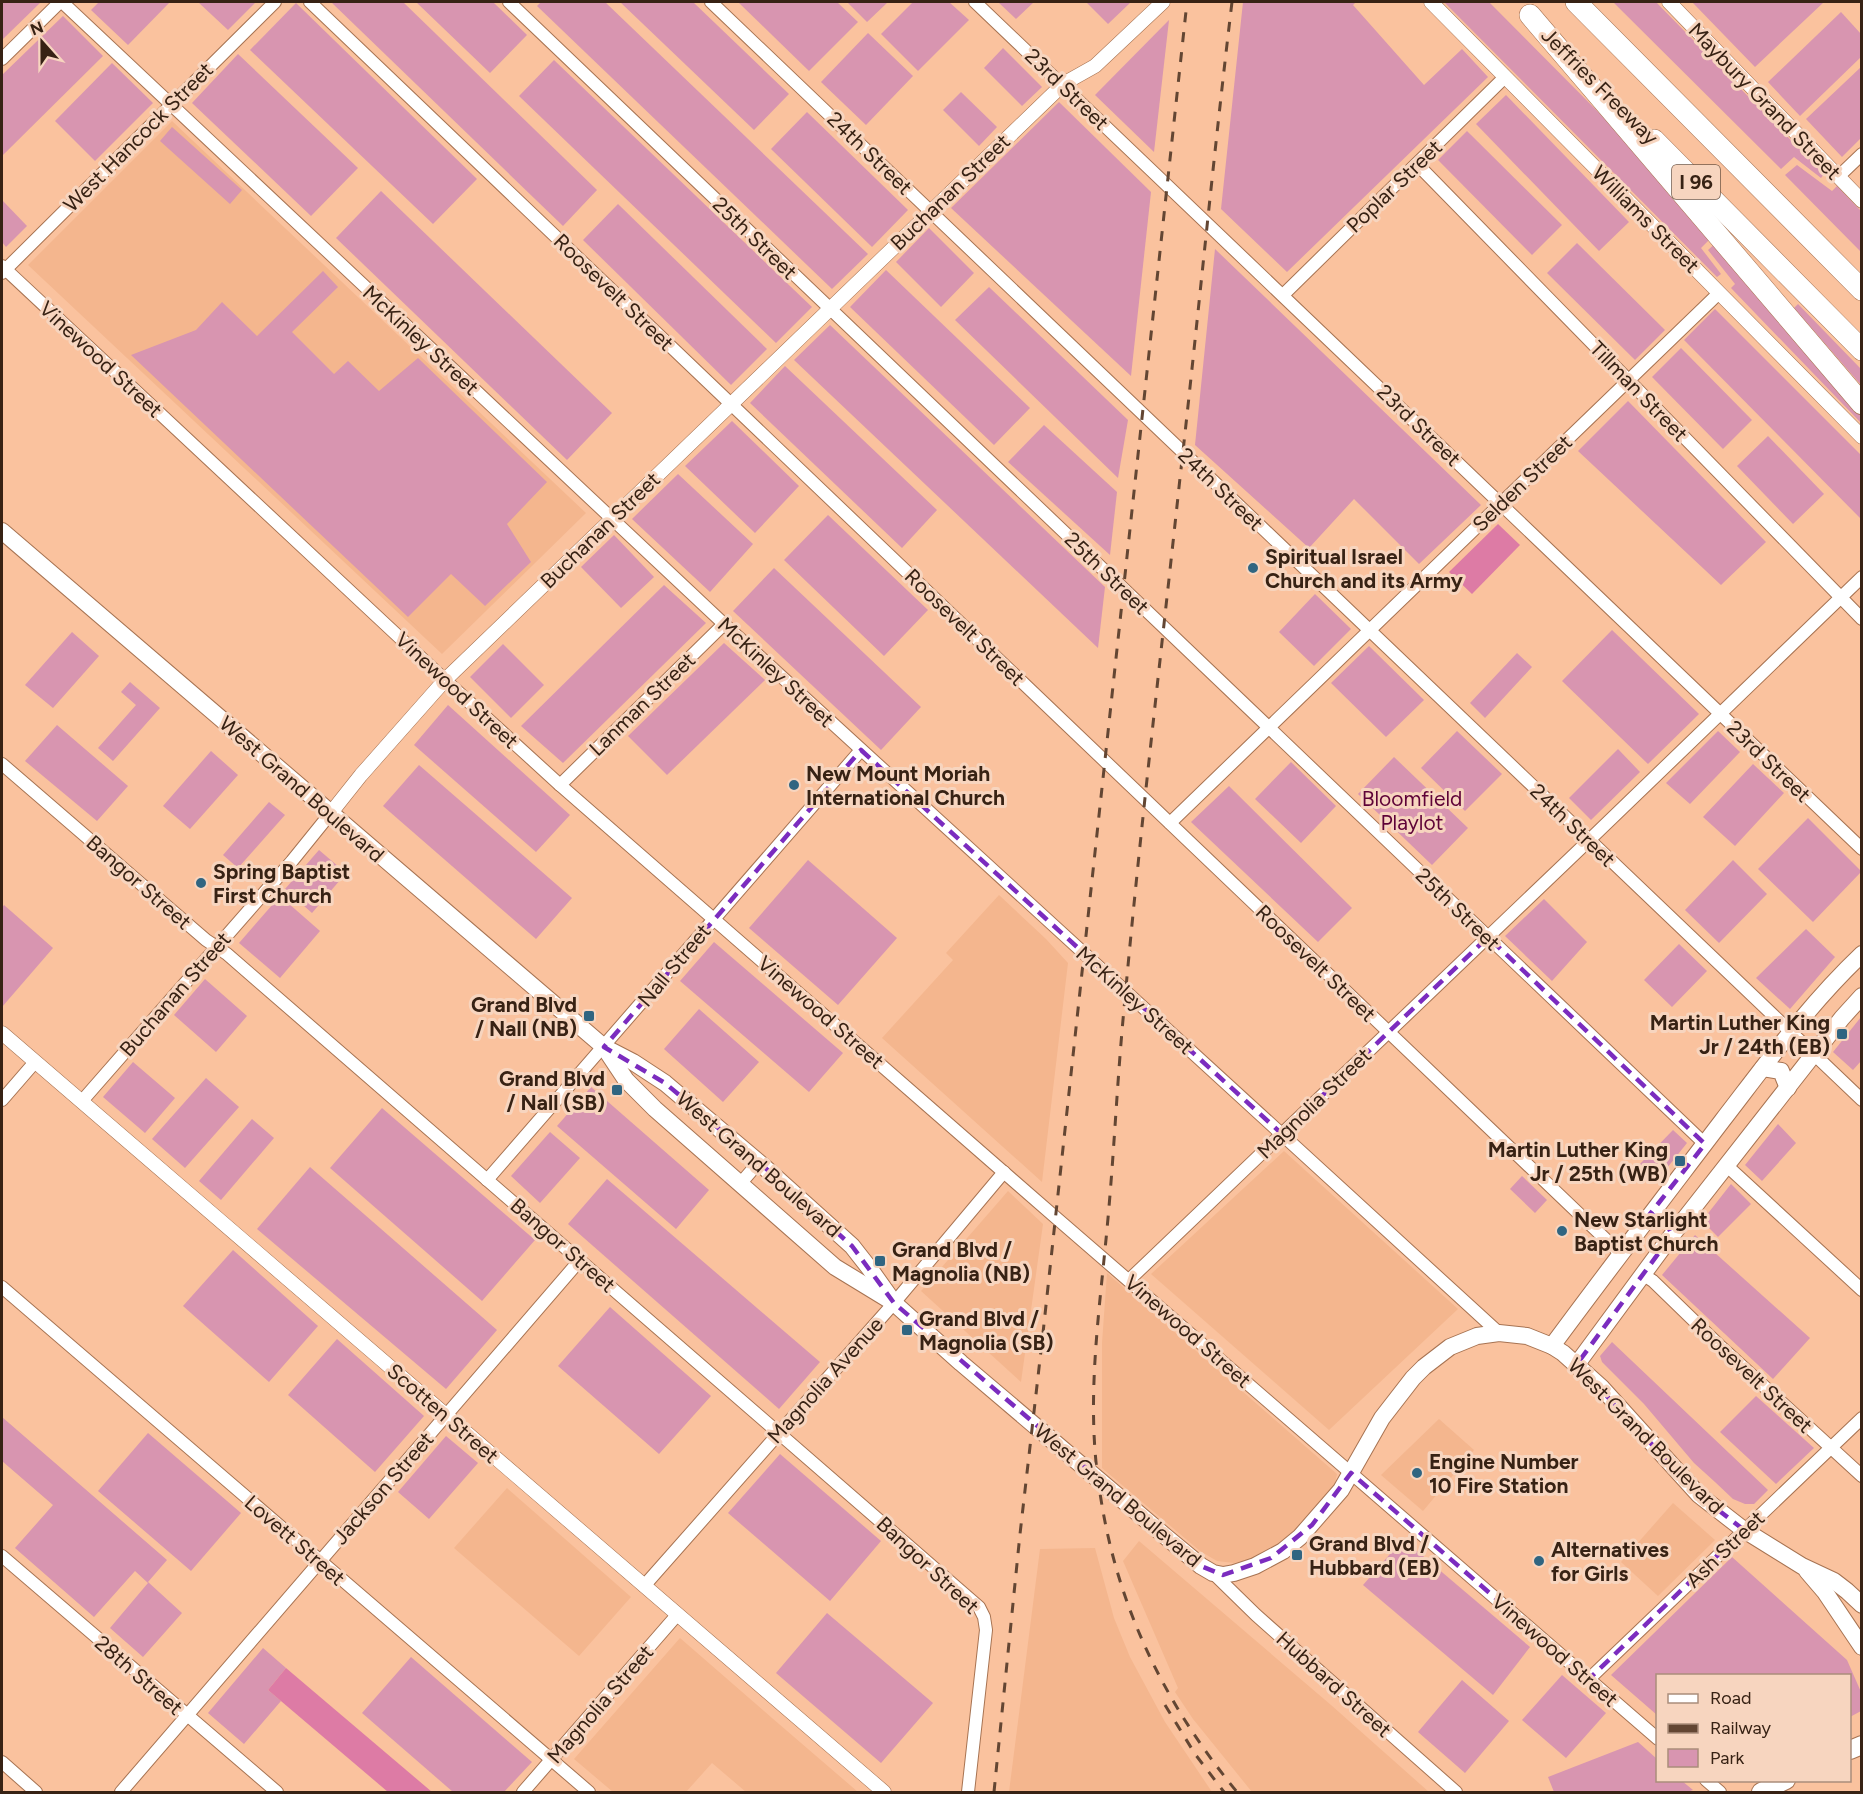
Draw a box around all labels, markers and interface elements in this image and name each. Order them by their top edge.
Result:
north arrow [12,12,72,72]
text: N [28,17,46,40]
street label: Maybury Grand Street [1684,17,1846,185]
street label: Jeffries Freeway [1536,22,1664,150]
street label: 23rd Street [1020,43,1114,135]
street label: West Hancock Street [58,57,218,217]
street label: 24th Street [822,106,918,200]
street label: Buchanan Street [885,129,1015,255]
street label: Poplar Street [1341,134,1447,238]
street label: Williams Street [1587,160,1705,278]
road number: I 96 [1672,165,1720,199]
street label: 25th Street [708,192,802,284]
street label: Roosevelt Street [549,228,679,356]
street label: McKinley Street [358,280,484,400]
street label: Vinewood Street [34,296,168,422]
street label: Tillman Street [1585,336,1693,446]
street label: 23rd Street [1372,379,1466,471]
street label: Selden Street [1467,429,1577,537]
street label: 24th Street [1173,442,1269,536]
street label: Buchanan Street [535,467,665,593]
street label: 25th Street [1060,527,1154,619]
place label: Spiritual Israel Church and its Army [1265,544,1464,593]
marker: Spiritual Israel Church and its Army [1246,561,1260,575]
street label: Roosevelt Street [900,563,1030,691]
street label: McKinley Street [713,612,839,732]
street label: Vinewood Street [390,627,524,753]
street label: Lanman Street [584,647,700,761]
street label: West Grand Boulevard [215,711,389,867]
street label: 23rd Street [1722,715,1816,807]
place label: New Mount Moriah International Church [806,761,1005,810]
marker: New Mount Moriah International Church [787,778,801,792]
street label: 24th Street [1525,778,1621,872]
park label: Bloomfield Playlot [1362,786,1462,835]
street label: Bangor Street [81,830,197,934]
place label: Spring Baptist First Church [213,859,350,908]
street label: 25th Street [1411,863,1505,955]
marker: Spring Baptist First Church [194,876,208,890]
street label: Roosevelt Street [1251,899,1381,1027]
street label: Nall Street [632,919,716,1011]
street label: Buchanan Street [114,927,236,1061]
street label: McKinley Street [1071,941,1199,1059]
street label: Vinewood Street [753,950,889,1074]
place label: Grand Blvd / Nall (NB) [471,992,577,1041]
marker: Grand Blvd / Nall (NB) [582,1009,596,1023]
place label: Martin Luther King Jr / 24th (EB) [1650,1010,1830,1059]
marker: Martin Luther King Jr / 24th (EB) [1835,1027,1849,1041]
street label: Magnolia Street [1252,1042,1376,1164]
place label: Grand Blvd / Nall (SB) [499,1066,605,1115]
marker: Grand Blvd / Nall (SB) [610,1083,624,1097]
street label: West Grand Boulevard [672,1086,846,1242]
place label: Martin Luther King Jr / 25th (WB) [1488,1137,1668,1186]
marker: Martin Luther King Jr / 25th (WB) [1673,1154,1687,1168]
street label: Bangor Street [505,1193,621,1297]
place label: New Starlight Baptist Church [1574,1207,1718,1256]
marker: New Starlight Baptist Church [1555,1224,1569,1238]
place label: Grand Blvd / Magnolia (NB) [892,1237,1030,1286]
marker: Grand Blvd / Magnolia (NB) [873,1254,887,1268]
street label: Vinewood Street [1120,1269,1256,1393]
place label: Grand Blvd / Magnolia (SB) [919,1306,1053,1355]
street label: Magnolia Avenue [762,1312,888,1448]
street label: Roosevelt Street [1686,1312,1818,1438]
marker: Grand Blvd / Magnolia (SB) [900,1323,914,1337]
street label: West Grand Boulevard [1563,1353,1729,1519]
street label: Scotten Street [382,1358,504,1468]
street label: West Grand Boulevard [1030,1418,1206,1572]
street label: Jackson Street [327,1427,439,1549]
place label: Engine Number 10 Fire Station [1429,1449,1579,1498]
marker: Engine Number 10 Fire Station [1410,1466,1424,1480]
street label: Lovett Street [240,1490,350,1590]
street label: Ash Street [1680,1505,1770,1593]
street label: Bangor Street [872,1511,984,1619]
place label: Grand Blvd / Hubbard (EB) [1309,1531,1440,1580]
place label: Alternatives for Girls [1551,1537,1669,1586]
marker: Grand Blvd / Hubbard (EB) [1290,1548,1304,1562]
marker: Alternatives for Girls [1532,1554,1546,1568]
street label: Vinewood Street [1487,1588,1623,1712]
street label: Hubbard Street [1271,1626,1397,1742]
street label: 28th Street [90,1630,188,1720]
street label: Magnolia Street [542,1640,658,1768]
legend [1656,1674,1851,1782]
text: Road [1710,1687,1751,1709]
text: Railway [1710,1717,1772,1739]
text: Park [1710,1747,1745,1769]

